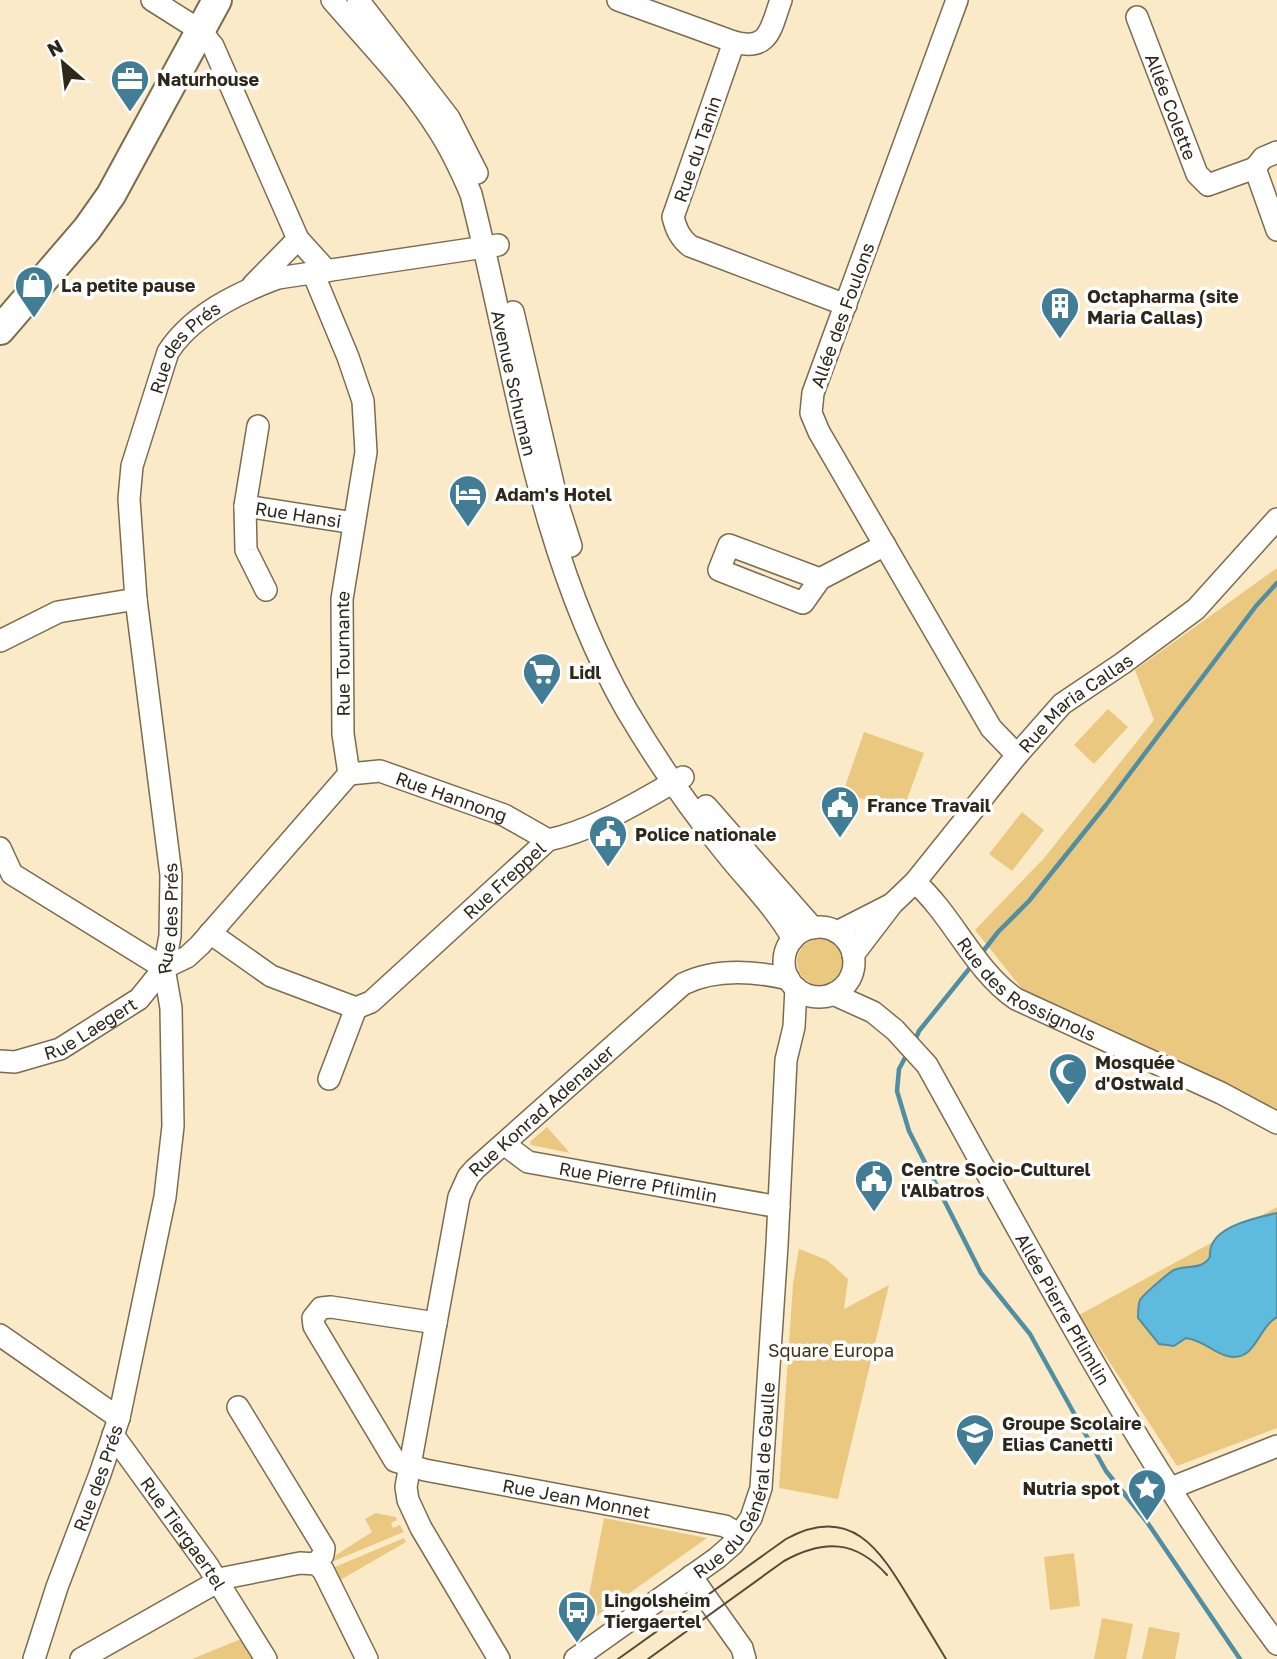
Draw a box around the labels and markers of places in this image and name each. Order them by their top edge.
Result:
office icon: Naturhouse [109,58,151,113]
place label: Naturhouse [157,68,260,90]
shop icon: La petite pause [13,264,55,319]
place label: La petite pause [61,274,196,296]
building icon: Octapharma (site Maria Callas) [1039,285,1081,340]
place label: Octapharma (site Maria Callas) [1087,285,1239,328]
hotel icon: Adam's Hotel [447,473,489,528]
place label: Adam's Hotel [495,483,612,505]
supermarket icon: Lidl [521,651,563,706]
place label: Lidl [569,661,601,683]
public building icon: France Travail [819,784,861,839]
place label: France Travail [867,794,991,816]
public building icon: Police nationale [587,813,629,868]
place label: Police nationale [635,823,777,845]
mosque icon: Mosquée d'Ostwald [1047,1051,1089,1106]
place label: Mosquée d'Ostwald [1095,1051,1184,1094]
public building icon: Centre Socio-Culturel l'Albatros [853,1158,895,1213]
place label: Centre Socio-Culturel l'Albatros [901,1158,1091,1201]
school or university icon: Groupe Scolaire Elias Canetti [954,1412,996,1467]
place label: Groupe Scolaire Elias Canetti [1002,1412,1142,1455]
place icon: Nutria spot [1126,1467,1168,1522]
place label: Nutria spot [1022,1477,1120,1499]
bus stop icon: Lingolsheim Tiergaertel [556,1589,598,1644]
place label: Lingolsheim Tiergaertel [604,1589,710,1632]

